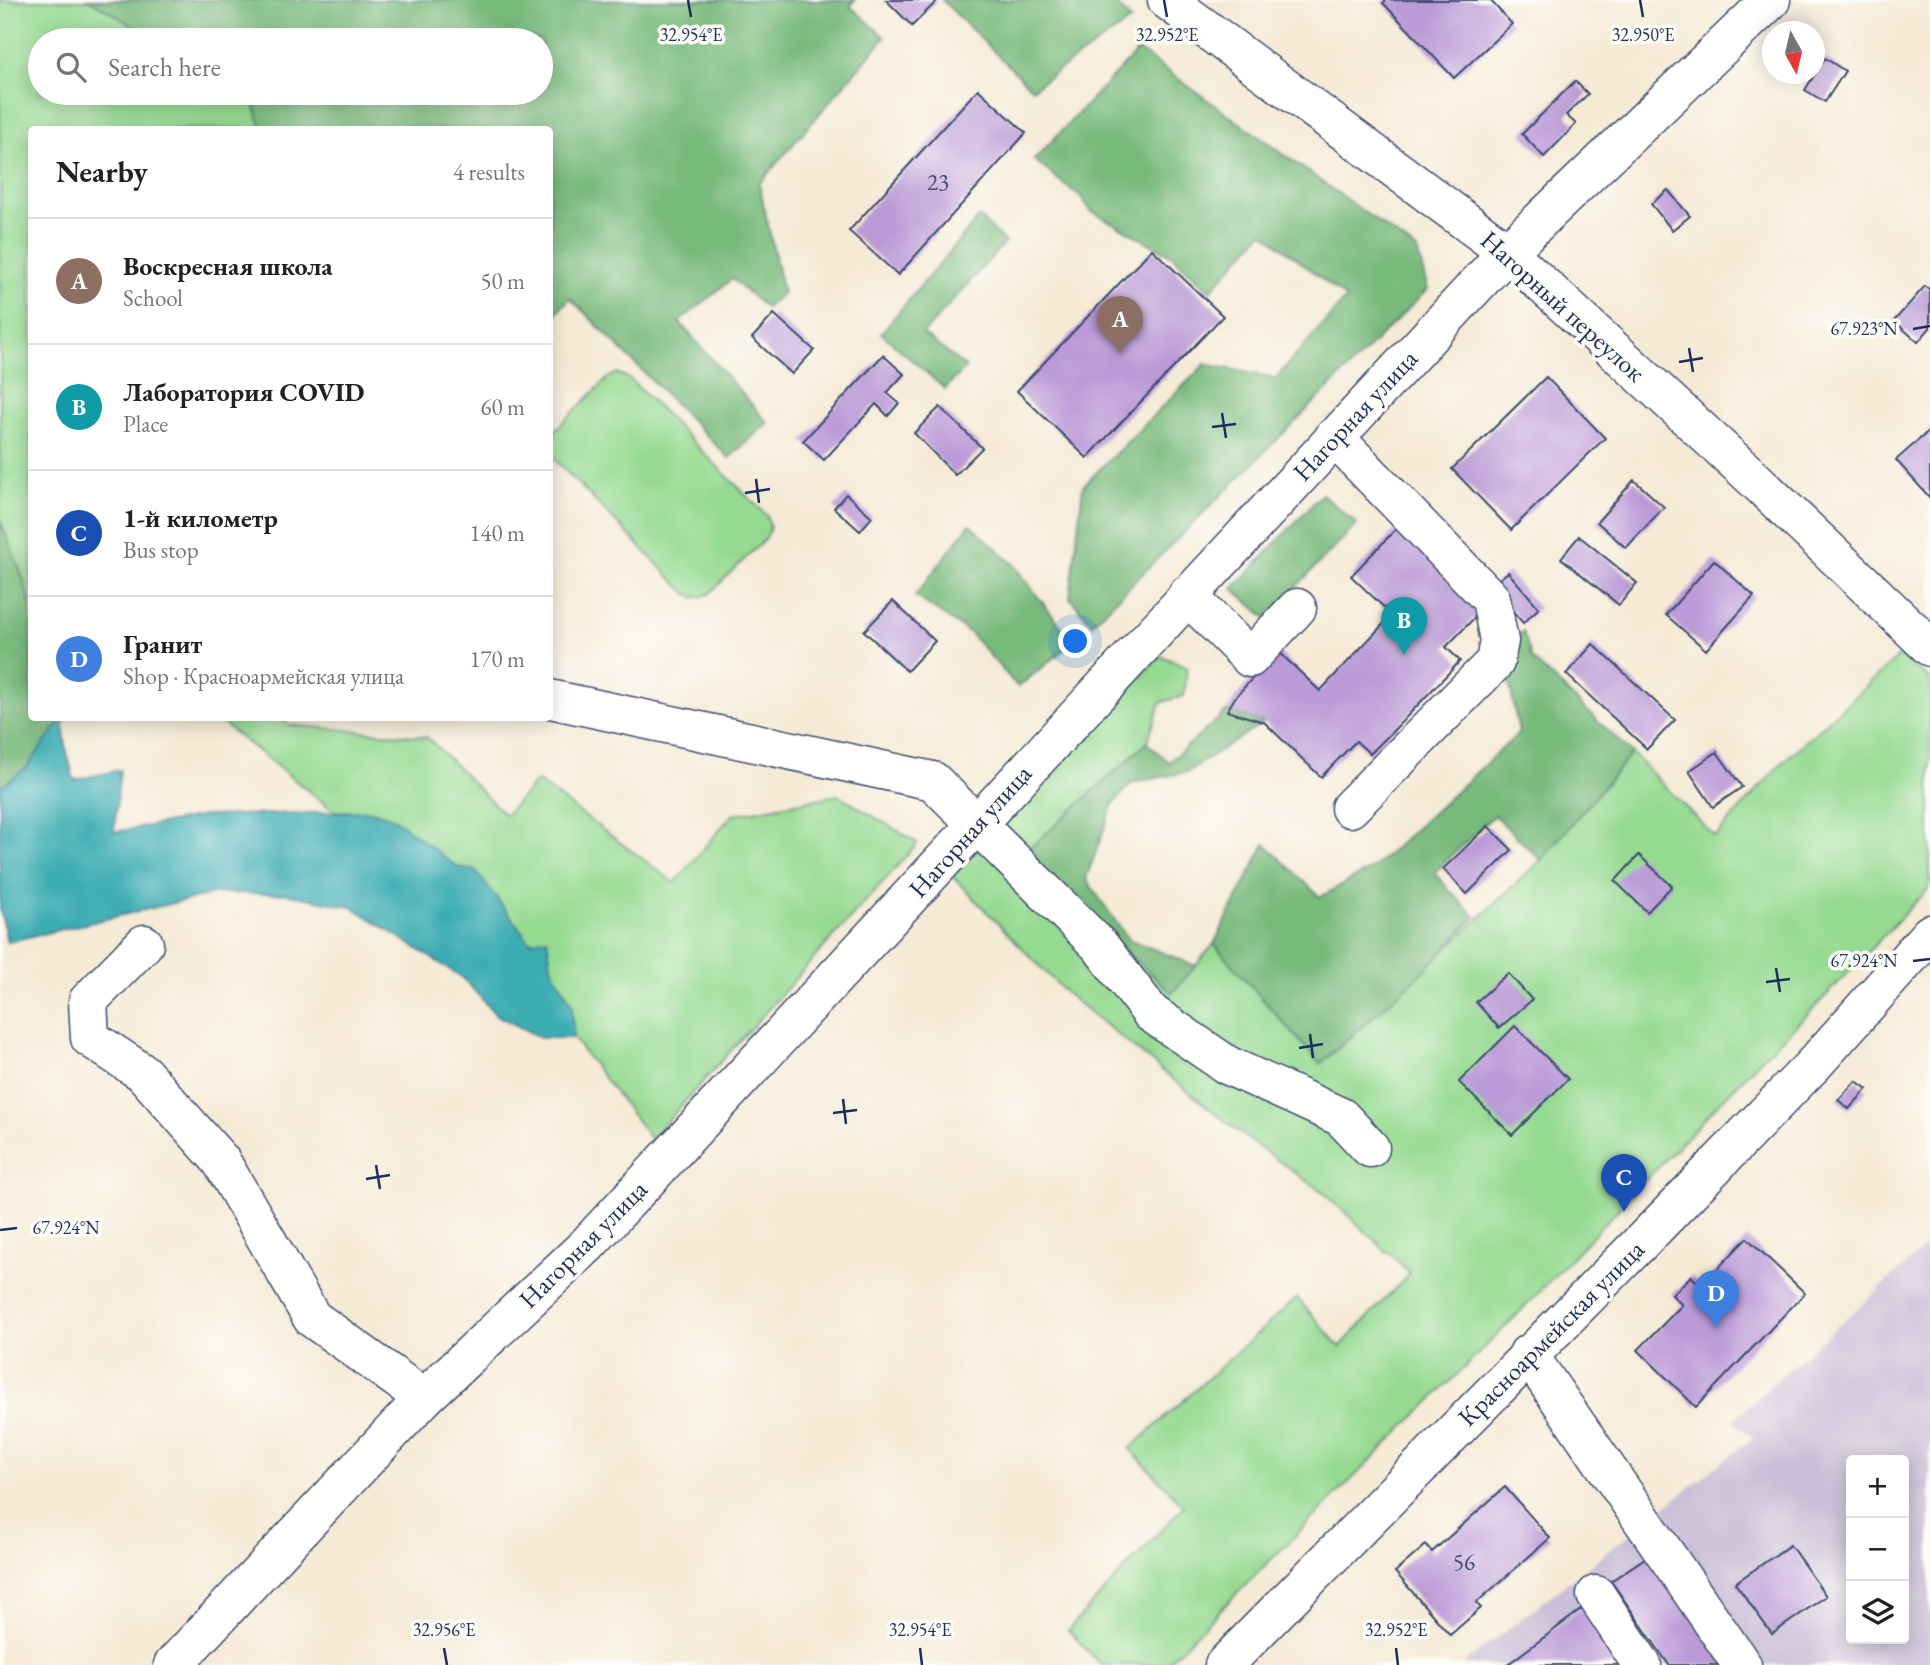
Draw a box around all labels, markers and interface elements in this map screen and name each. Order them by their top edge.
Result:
north arrow [1762,21,1825,84]
text: 32.954°E [660,23,722,46]
text: 32.952°E [1136,23,1198,46]
text: 32.950°E [1612,23,1674,46]
search box [28,28,553,105]
icon: search [52,48,90,86]
text: Search here [108,50,221,84]
text: Nearby [56,152,148,191]
text: 4 results [453,157,525,187]
house number: 23 [927,167,949,197]
street label: Нагорный переулок [1473,223,1653,390]
text: Воскресная школа [123,249,333,283]
text: A [71,266,87,296]
text: 50 m [480,266,525,296]
text: School [123,283,183,313]
pin: A [1097,296,1143,354]
text: 67.923°N [1831,317,1898,340]
street label: Нагорная улица [1285,341,1425,488]
text: Лаборатория COVID [123,375,364,409]
text: B [72,392,86,422]
text: 60 m [480,392,525,422]
text: Place [123,409,168,439]
text: 1-й километр [123,501,278,535]
text: C [71,518,87,548]
text: 140 m [469,518,525,548]
text: Bus stop [123,535,199,565]
pin: B [1381,597,1427,655]
your location [1058,624,1092,658]
text: Гранит [123,627,202,661]
text: D [70,644,88,674]
text: 170 m [469,644,525,674]
text: Shop · Красноармейская улица [123,661,404,691]
street label: Нагорная улица [901,757,1039,905]
text: 67.924°N [1831,949,1898,972]
pin: C [1601,1154,1647,1212]
street label: Нагорная улица [511,1172,655,1316]
text: 67.924°N [33,1216,100,1239]
street label: Красноармейская улица [1450,1232,1652,1434]
pin: D [1693,1270,1739,1328]
map controls [1846,1455,1909,1644]
button: + [1846,1455,1909,1518]
button: − [1846,1518,1909,1581]
house number: 56 [1453,1547,1475,1577]
button: layers [1846,1581,1909,1644]
text: 32.956°E [413,1618,475,1641]
text: 32.954°E [889,1618,951,1641]
text: 32.952°E [1365,1618,1427,1641]

